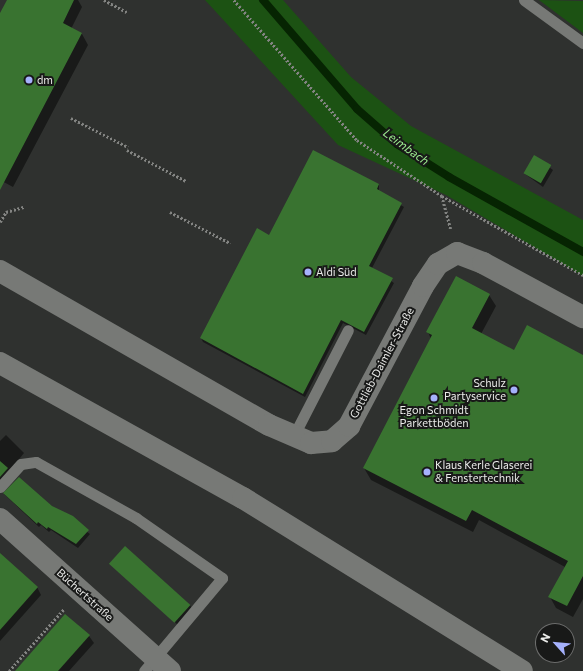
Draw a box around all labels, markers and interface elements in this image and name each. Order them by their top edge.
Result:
place label: dm [37,73,53,87]
marker: dm [24,75,34,85]
water label: Leimbach [380,126,432,168]
place label: Aldi Süd [316,265,357,279]
marker: Aldi Süd [303,267,313,277]
street label: Gottlieb-Daimler-Straße [347,305,417,421]
place label: Schulz Partyservice [444,377,506,403]
marker: Schulz Partyservice [509,385,519,395]
marker: Egon Schmidt Parkettböden [429,393,439,403]
place label: Egon Schmidt Parkettböden [399,404,469,430]
place label: Klaus Kerle Glaserei & Fenstertechnik [435,459,532,485]
marker: Klaus Kerle Glaserei & Fenstertechnik [422,467,432,477]
street label: Büchertstraße [54,566,116,624]
north arrow [535,623,575,663]
text: N [537,631,552,644]

